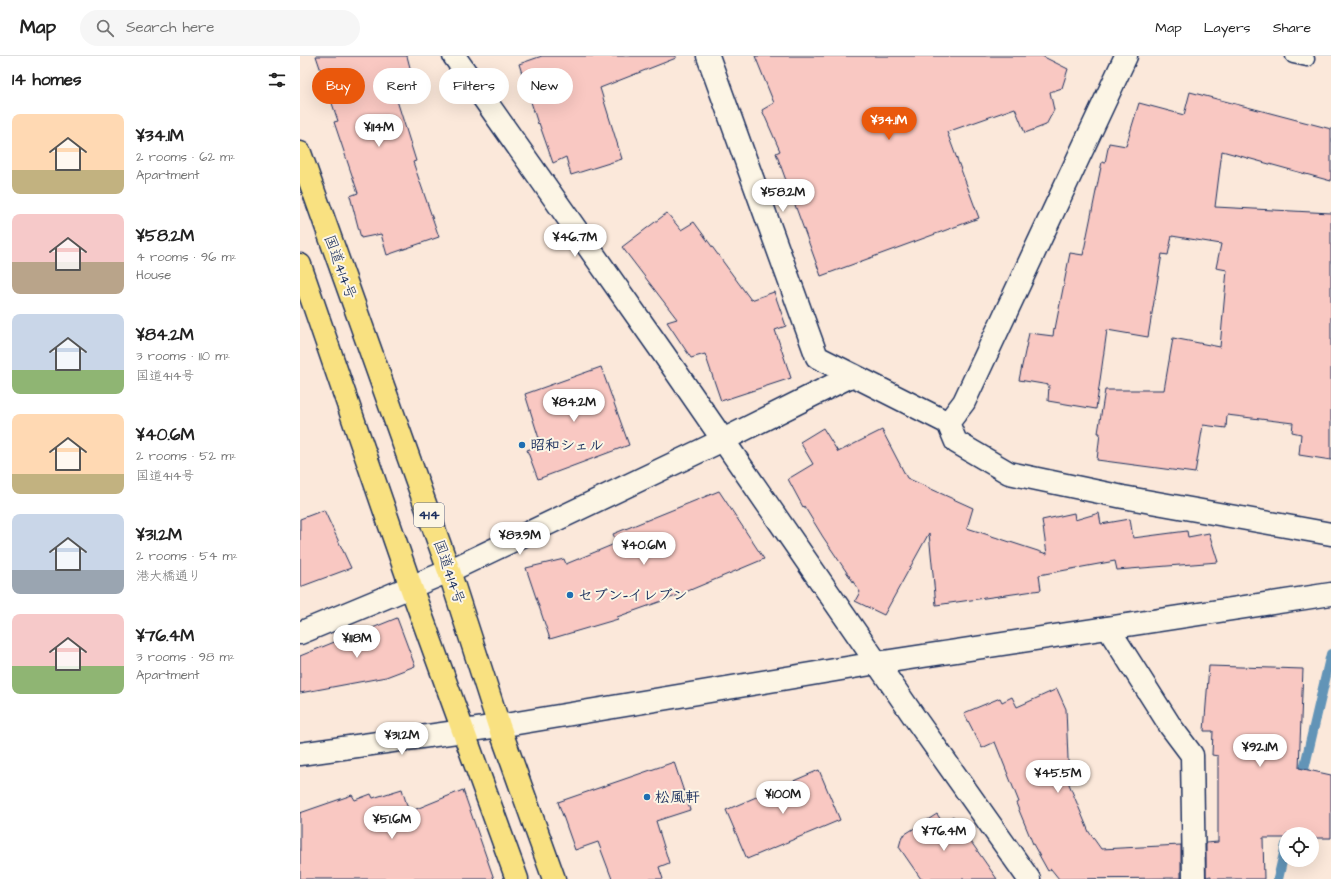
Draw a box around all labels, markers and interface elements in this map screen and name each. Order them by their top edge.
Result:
search box [80,10,360,46]
text: Map [20,14,56,41]
icon: search [94,17,116,39]
text: Search here [126,17,215,38]
text: Map [1155,18,1182,38]
text: Layers [1204,18,1251,38]
text: Share [1273,18,1311,38]
text: 14 homes [12,68,82,92]
chip: Buy [312,68,365,104]
chip: Rent [373,68,431,104]
chip: Filters [439,68,509,104]
chip: New [517,68,573,104]
icon: filters [266,69,288,91]
pin: ¥34.1M [856,107,922,141]
text: ¥34.1M [871,111,907,129]
pin: ¥114M [351,114,407,148]
text: ¥114M [364,118,394,136]
text: ¥34.1M [136,124,184,148]
icon: home [44,130,92,178]
text: 2 rooms · 62 m² [136,148,235,166]
text: Apartment [136,166,200,184]
pin: ¥58.2M [750,179,816,213]
text: ¥58.2M [761,183,805,201]
text: ¥58.2M [136,224,194,248]
pin: ¥46.7M [542,224,608,258]
text: ¥46.7M [553,228,597,246]
icon: home [44,230,92,278]
street label: 国道414号 [319,232,361,302]
text: 4 rooms · 96 m² [136,248,236,266]
text: House [136,266,171,284]
text: ¥84.2M [136,323,194,347]
icon: home [44,330,92,378]
text: 3 rooms · 110 m² [136,347,230,365]
text: 国道414号 [136,367,194,385]
pin: ¥84.2M [541,389,607,423]
text: ¥84.2M [552,393,596,411]
text: ¥40.6M [136,423,195,447]
icon: home [44,430,92,478]
place label: 昭和シェル [530,435,604,456]
marker: 昭和シェル [517,440,527,450]
text: 2 rooms · 52 m² [136,447,236,465]
text: 国道414号 [136,467,194,485]
road number: 414 [414,503,444,527]
pin: ¥83.9M [487,522,553,556]
text: ¥31.2M [136,523,182,547]
text: ¥83.9M [499,526,541,544]
icon: home [44,530,92,578]
pin: ¥40.6M [611,532,677,566]
text: ¥40.6M [622,536,666,554]
street label: 国道414号 [428,537,470,607]
text: 2 rooms · 54 m² [136,547,238,565]
text: 港大橋通り [136,567,201,585]
place label: セブン-イレブン [578,585,688,606]
marker: セブン-イレブン [565,590,575,600]
text: ¥76.4M [136,624,194,648]
pin: ¥118M [329,625,385,659]
text: ¥118M [342,629,372,647]
icon: home [44,630,92,678]
text: 3 rooms · 98 m² [136,648,235,666]
text: Apartment [136,666,200,684]
pin: ¥31.2M [369,722,435,756]
text: ¥31.2M [384,726,420,744]
pin: ¥92.1M [1227,734,1293,768]
text: ¥92.1M [1242,738,1278,756]
pin: ¥45.5M [1025,760,1091,794]
text: ¥45.5M [1035,764,1081,782]
pin: ¥100M [755,781,811,815]
text: ¥100M [765,785,801,803]
place label: 松風軒 [655,787,700,808]
marker: 松風軒 [642,792,652,802]
pin: ¥51.6M [359,806,425,840]
text: ¥51.6M [373,810,411,828]
pin: ¥76.4M [911,818,977,852]
text: ¥76.4M [922,822,966,840]
map controls [1279,827,1319,867]
button: locate [1279,827,1319,867]

